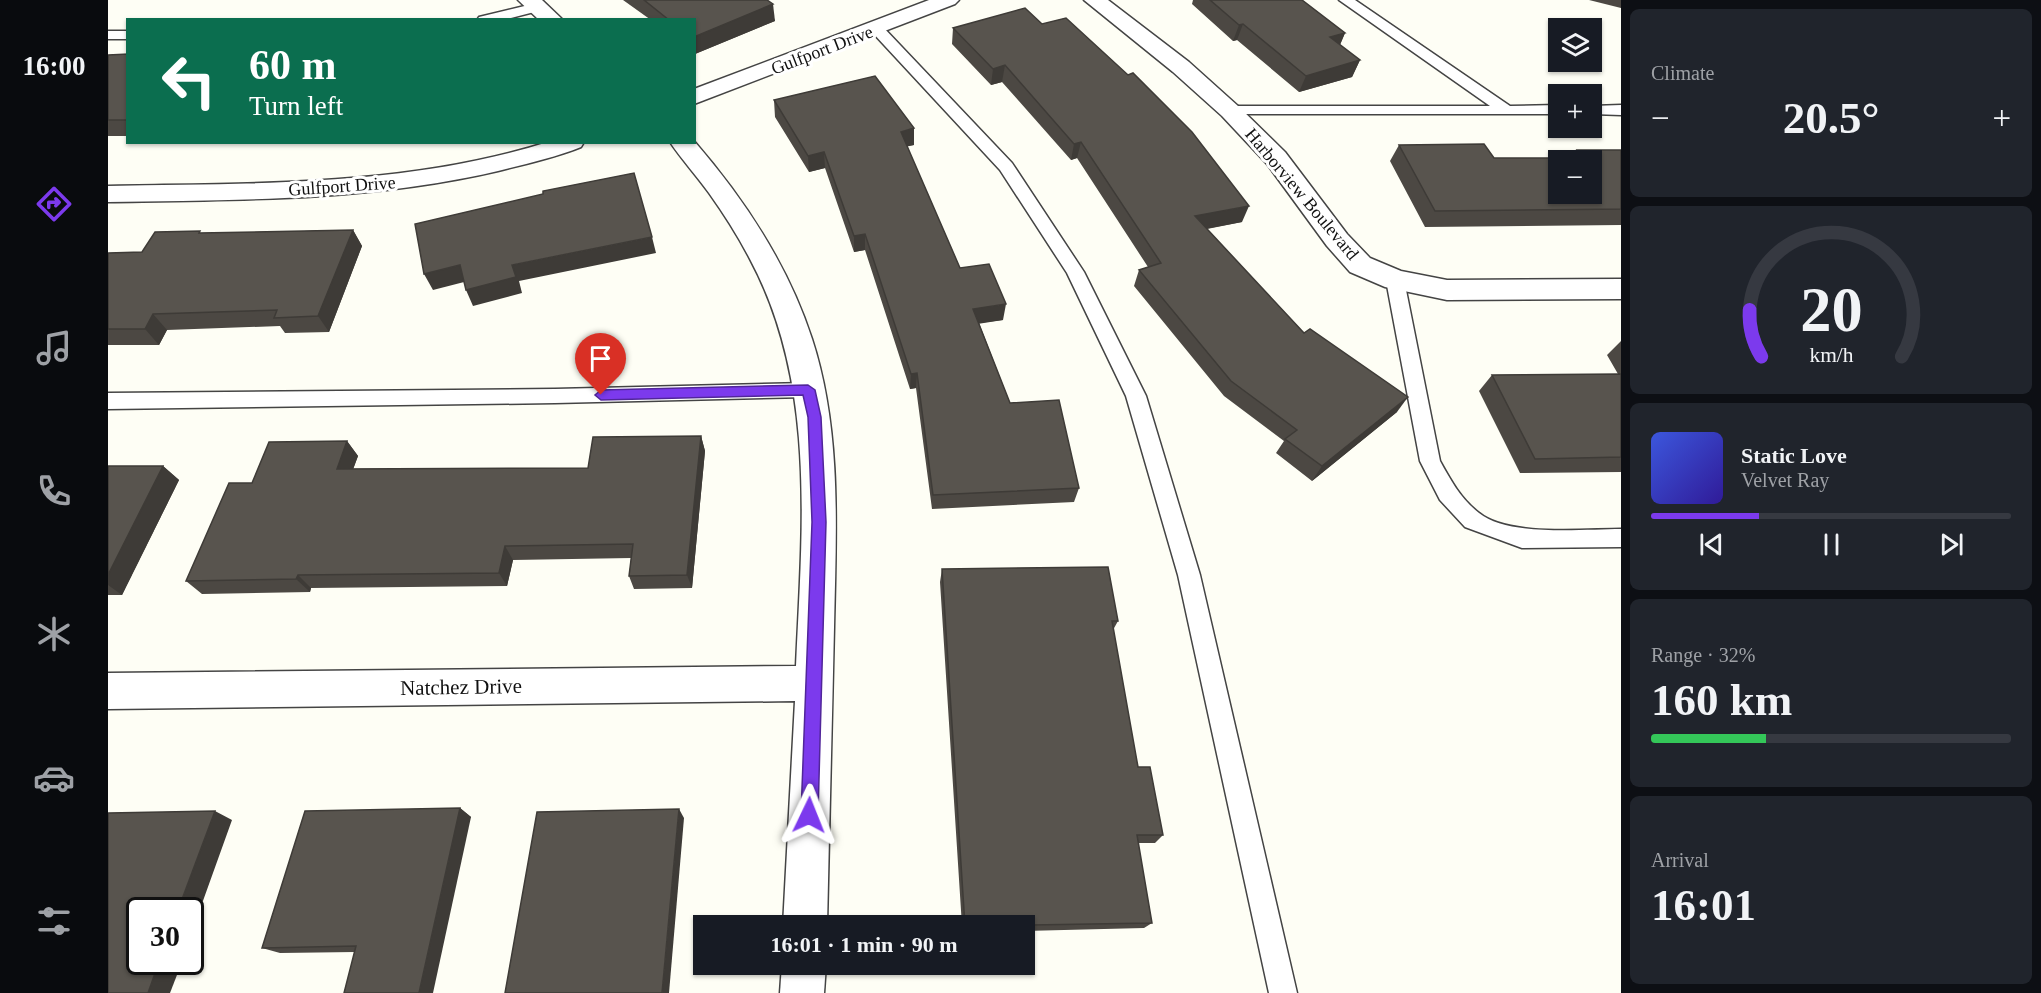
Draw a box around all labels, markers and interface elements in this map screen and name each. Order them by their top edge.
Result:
map controls [1548,18,1602,204]
button: layers [1548,18,1602,72]
street label: Gulfport Drive [768,21,876,79]
icon: left [150,42,228,120]
text: 60 m [249,42,337,88]
text: 16:00 [23,51,86,81]
text: Climate [1651,62,1714,84]
button: + [1548,84,1602,138]
text: Turn left [249,91,343,121]
text: 20.5° [1783,93,1879,143]
text: − [1651,100,1670,136]
text: + [1992,100,2011,136]
street label: Harborview Boulevard [1241,124,1363,264]
button: − [1548,150,1602,204]
street label: Gulfport Drive [288,172,396,200]
icon: directions [33,183,75,225]
text: 20 [1800,275,1862,344]
icon: music [33,327,75,369]
pin [575,333,626,395]
icon: arrive [584,342,617,375]
text: km/h [1809,343,1853,367]
text: Static Love [1741,443,1847,468]
text: Velvet Ray [1741,469,1829,491]
icon: phone [33,470,75,512]
icon: previous [1695,528,1728,561]
icon: pause [1815,528,1848,561]
icon: next [1935,528,1968,561]
icon: climate [33,613,75,655]
text: Range · 32% [1651,644,1755,666]
street label: Natchez Drive [400,674,522,700]
text: 160 km [1651,675,1792,725]
icon: car [33,757,75,799]
position arrow [777,783,841,847]
text: Arrival [1651,849,1709,871]
text: 16:01 [1651,880,1756,930]
speed limit sign: 30 [126,897,204,975]
icon: filters [33,900,75,942]
text: 16:01 · 1 min · 90 m [771,932,958,957]

